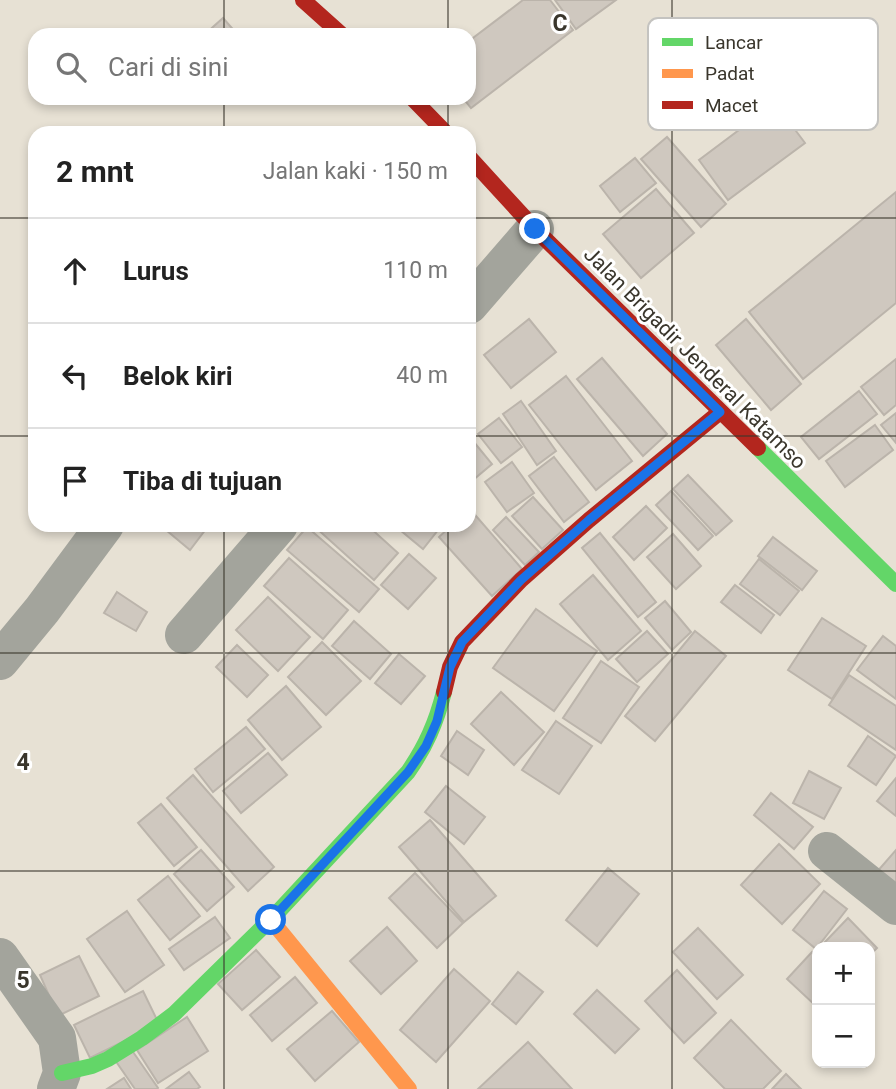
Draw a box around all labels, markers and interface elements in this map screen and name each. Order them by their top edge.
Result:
text: C [552,10,568,37]
legend [648,18,878,130]
search box [28,28,476,105]
text: Lancar [705,31,763,54]
icon: search [52,48,90,86]
text: Cari di sini [108,52,229,82]
text: Padat [705,62,755,85]
text: Macet [705,94,758,117]
text: 2 mnt [56,154,134,189]
text: Jalan kaki · 150 m [263,158,448,185]
route end [519,213,550,244]
street label: Jalan Brigadir Jenderal Katamso [579,242,811,474]
icon: ahead [56,252,94,290]
text: Lurus [123,256,189,286]
text: 110 m [383,257,448,284]
icon: left [56,357,94,395]
text: Belok kiri [123,361,233,391]
text: 40 m [396,362,448,389]
icon: arrive [56,462,94,500]
text: Tiba di tujuan [123,466,282,496]
text: 4 [16,749,30,776]
route start [255,904,286,935]
map controls [812,942,875,1068]
button: + [812,942,875,1005]
text: 5 [16,967,30,994]
button: − [812,1005,875,1068]

